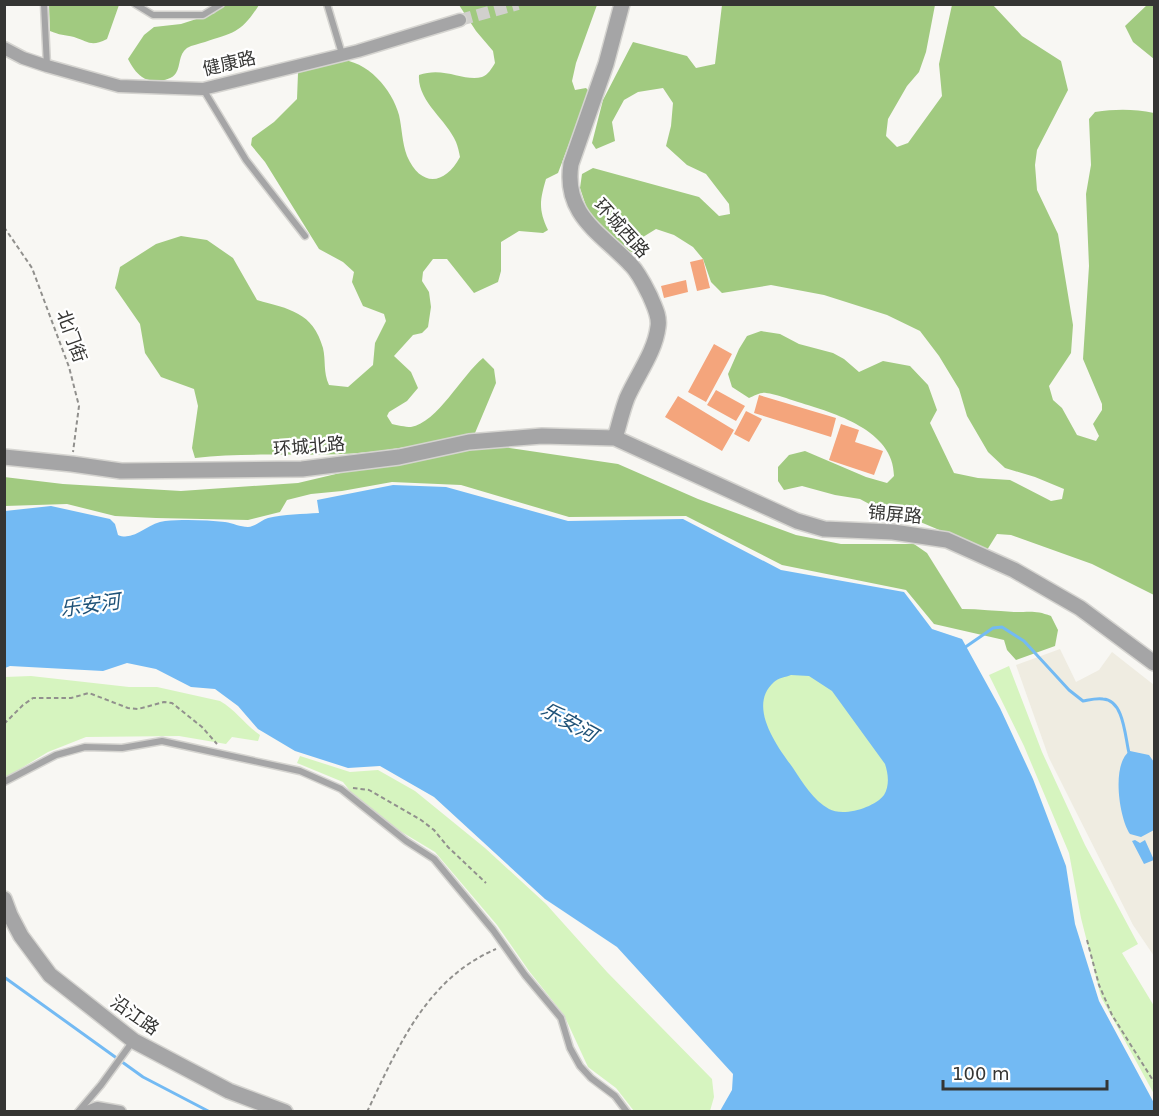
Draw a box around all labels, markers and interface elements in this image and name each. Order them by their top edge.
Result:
street label: 健康路 [200,47,258,79]
street label: 环城西路 [590,194,654,262]
street label: 北门街 [53,307,91,365]
street label: 环城北路 [272,432,346,460]
street label: 锦屏路 [867,501,923,527]
water label: 乐安河 [59,588,125,621]
water label: 乐安河 [537,697,605,749]
street label: 沿江路 [107,991,163,1039]
scale bar [943,1053,1106,1091]
text: 100 m [952,1063,1010,1084]

